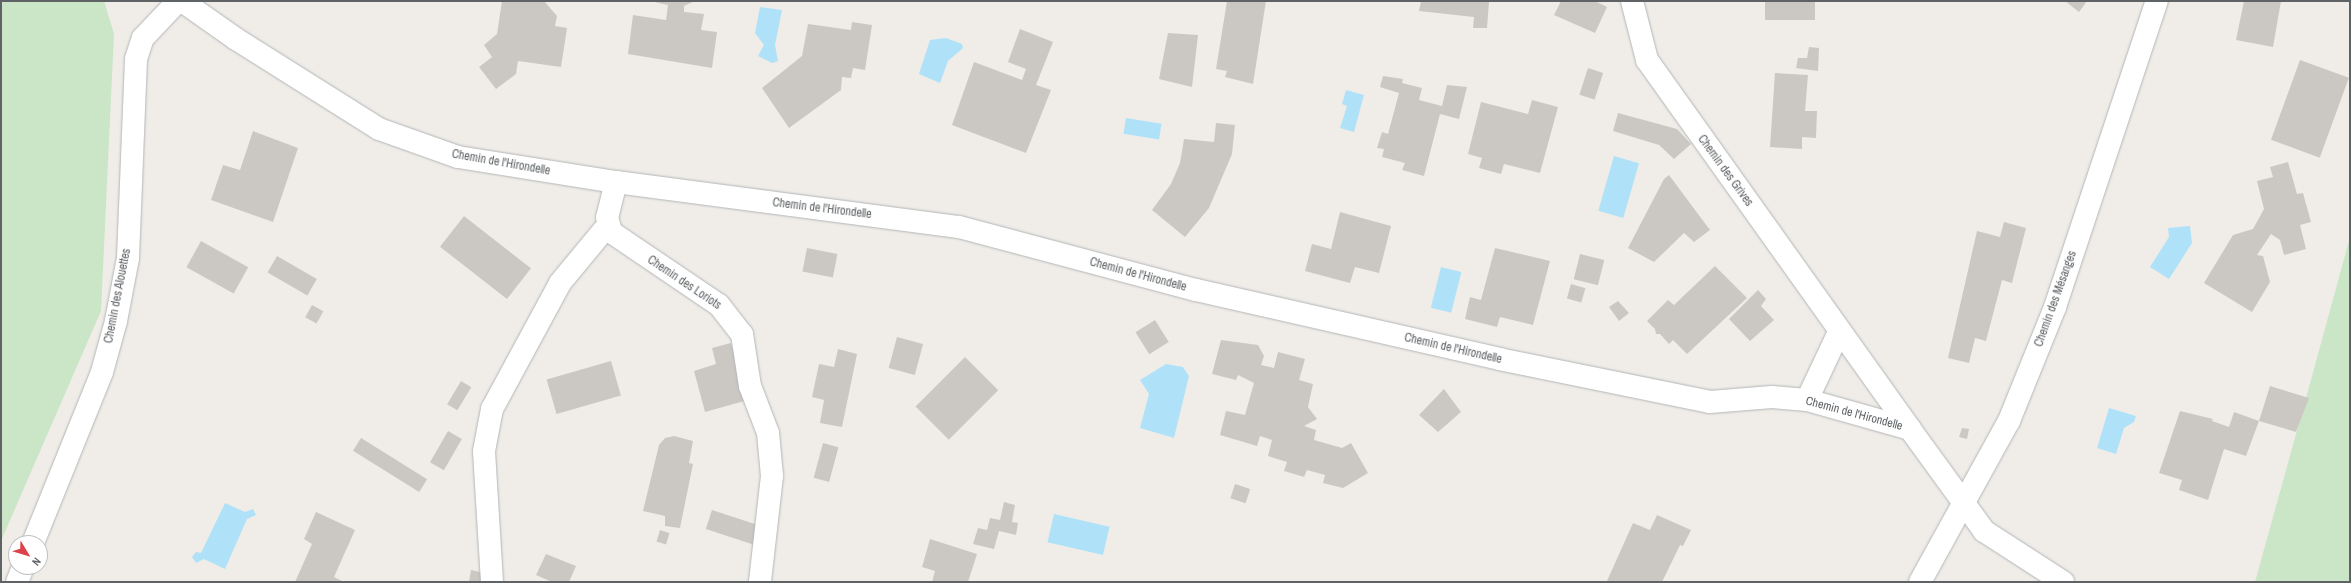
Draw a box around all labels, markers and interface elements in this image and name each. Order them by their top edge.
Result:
street label: Chemin des Grives [1694,132,1756,210]
street label: Chemin de l'Hirondelle [451,147,551,179]
street label: Chemin de l'Hirondelle [772,196,872,222]
street label: Chemin des Alouettes [102,247,134,345]
street label: Chemin des Mésanges [2032,249,2080,349]
street label: Chemin des Loriots [644,253,724,313]
street label: Chemin de l'Hirondelle [1088,255,1188,295]
street label: Chemin de l'Hirondelle [1403,331,1503,367]
street label: Chemin de l'Hirondelle [1804,394,1904,434]
north arrow [8,535,48,575]
text: N [29,555,44,569]

